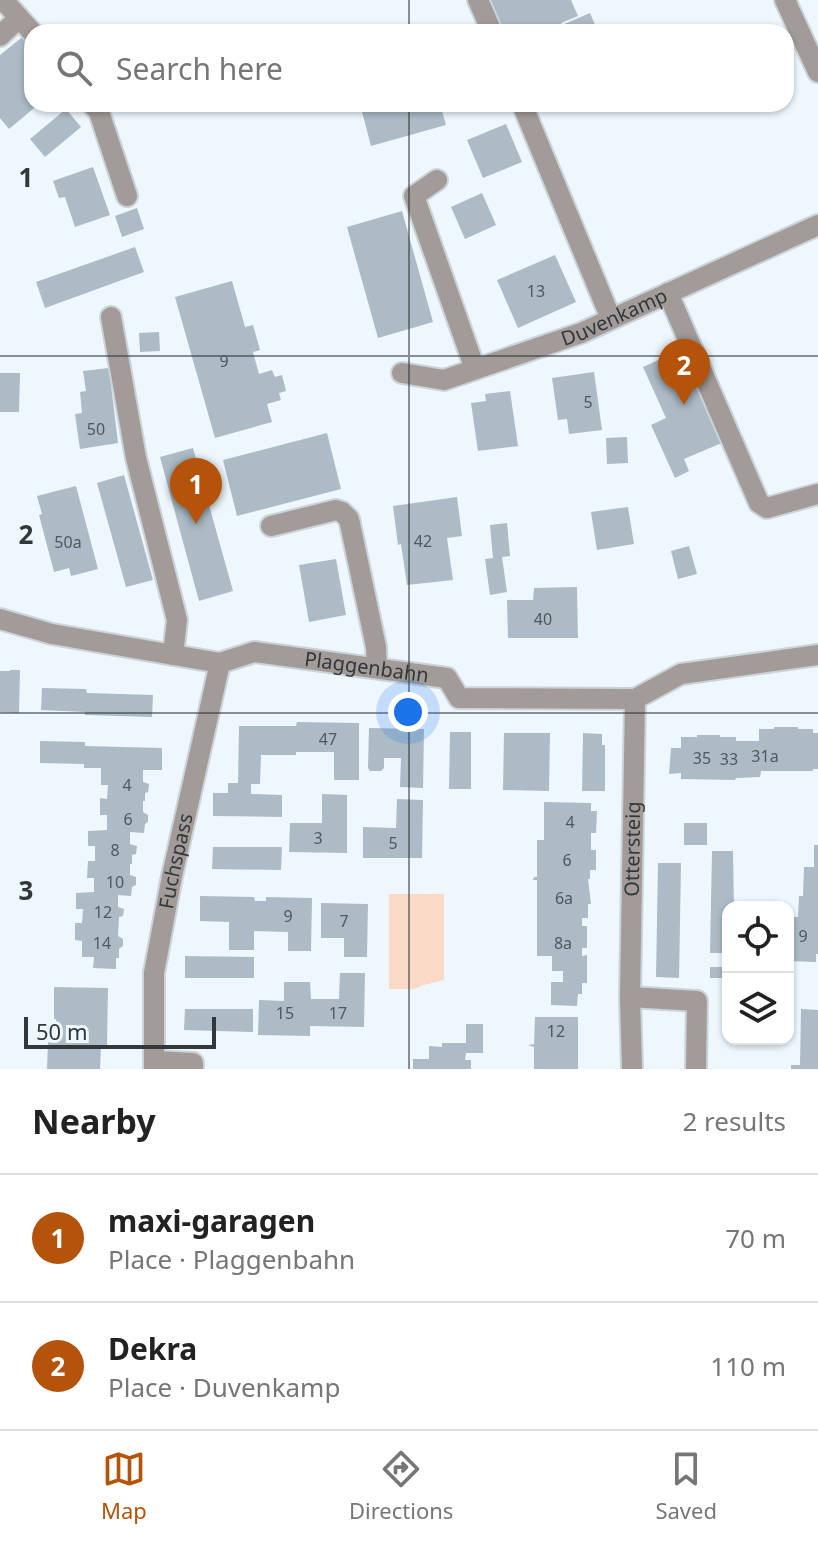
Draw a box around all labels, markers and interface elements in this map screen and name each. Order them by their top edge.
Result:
search box [24,24,794,112]
icon: search [52,46,96,90]
text: Search here [116,48,283,89]
text: 1 [19,159,33,195]
house number: 13 [527,280,545,302]
street label: Duvenkamp [557,282,671,352]
pin: 2 [658,339,710,405]
house number: 9 [219,350,229,372]
house number: 5 [583,391,593,413]
house number: 50 [87,418,105,440]
pin: 1 [170,458,222,524]
text: 2 [19,516,34,552]
house number: 42 [414,530,432,552]
house number: 50a [54,531,82,553]
house number: 40 [534,608,552,630]
street label: Plaggenbahn [303,645,430,688]
your location [388,692,428,732]
house number: 47 [319,728,337,750]
house number: 31a [751,745,779,767]
house number: 35 [693,747,711,769]
house number: 33 [720,748,738,770]
house number: 4 [122,774,132,796]
street label: Ottersteig [618,801,646,897]
house number: 6 [123,808,133,830]
street label: Fuchspass [152,811,199,911]
house number: 4 [565,811,575,833]
house number: 3 [313,827,323,849]
house number: 5 [388,832,398,854]
house number: 8 [110,839,120,861]
house number: 6 [562,849,572,871]
house number: 10 [106,871,124,893]
text: 3 [19,872,33,908]
house number: 6a [555,887,573,909]
house number: 12 [94,901,112,923]
map controls [722,901,794,1045]
button: locate [722,901,794,973]
house number: 9 [283,905,293,927]
house number: 7 [339,910,349,932]
house number: 9 [798,925,808,947]
house number: 14 [93,932,111,954]
house number: 8a [554,932,572,954]
button: layers [722,973,794,1045]
house number: 15 [276,1002,294,1024]
house number: 17 [329,1002,347,1024]
scale bar [24,1013,216,1049]
text: 50 m [36,1016,87,1046]
house number: 12 [547,1020,565,1042]
text: Nearby [32,1098,156,1144]
text: 2 results [682,1103,786,1139]
text: maxi-garagen [108,1200,315,1241]
text: 1 [51,1220,65,1256]
text: 70 m [725,1220,786,1256]
text: Place · Plaggenbahn [108,1241,355,1277]
text: Dekra [108,1328,197,1369]
text: 2 [51,1348,65,1384]
text: 110 m [710,1348,786,1384]
text: Place · Duvenkamp [108,1369,340,1405]
tab: Map [101,1447,147,1525]
tab: Directions [349,1447,453,1525]
tab: Saved [655,1447,717,1525]

